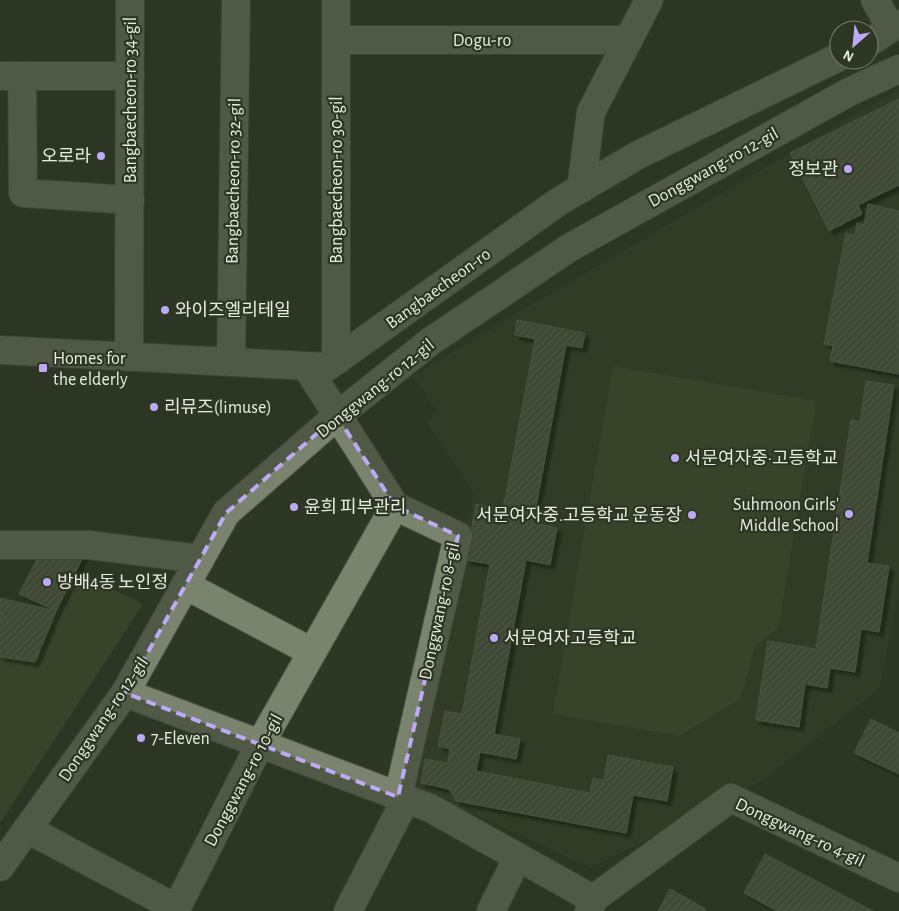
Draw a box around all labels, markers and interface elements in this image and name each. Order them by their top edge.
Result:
street label: Bangbaecheon-ro 34-gil [122,17,140,183]
north arrow [829,20,879,70]
street label: Dogu-ro [453,32,511,50]
text: N [841,47,856,64]
street label: Bangbaecheon-ro 30-gil [328,96,346,264]
street label: Bangbaecheon-ro 32-gil [224,98,244,264]
street label: Donggwang-ro 12-gil [645,125,782,211]
place label: 오로라 [41,147,91,166]
marker: 오로라 [95,150,107,162]
place label: 정보관 [788,159,838,179]
marker: 정보관 [842,163,854,175]
street label: Bangbaecheon-ro [383,245,494,333]
place label: 와이즈엘리테일 [175,300,291,320]
marker: 와이즈엘리테일 [159,304,171,316]
street label: Donggwang-ro 12-gil [313,336,438,442]
place label: Homes for the elderly [53,350,128,389]
marker: Homes for the elderly [37,362,49,374]
place label: 리뮤즈(limuse) [164,397,272,417]
marker: 리뮤즈(limuse) [148,401,160,413]
place label: 서문여자중·고등학교 [685,449,838,468]
marker: 서문여자중·고등학교 [669,452,681,464]
place label: Suhmoon Girls' Middle School [733,496,839,535]
place label: 윤희 피부관리 [304,497,406,517]
marker: 윤희 피부관리 [288,501,300,513]
place label: 서문여자중.고등학교 운동장 [476,505,682,525]
marker: Suhmoon Girls' Middle School [843,508,855,520]
marker: 서문여자중.고등학교 운동장 [686,509,698,521]
street label: Donggwang-ro 8-gil [417,541,463,682]
place label: 방배4동 노인정 [57,572,168,592]
marker: 방배4동 노인정 [41,576,53,588]
place label: 서문여자고등학교 [504,629,636,648]
marker: 서문여자고등학교 [488,632,500,644]
street label: Donggwang-ro 12-gil [56,654,152,785]
street label: Donggwang-ro 10-gil [201,711,286,850]
place label: 7-Eleven [151,730,210,748]
marker: 7-Eleven [135,732,147,744]
street label: Donggwang-ro 4-gil [732,795,867,871]

